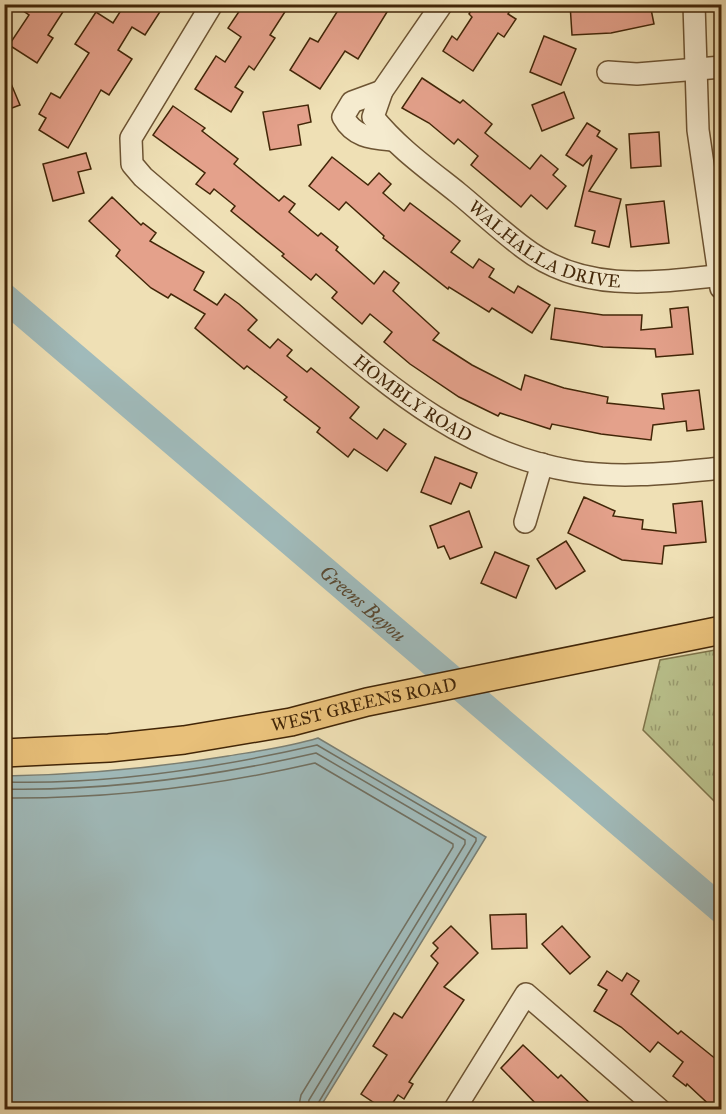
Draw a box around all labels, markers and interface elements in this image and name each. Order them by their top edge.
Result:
street label: WALHALLA DRIVE [464,196,622,293]
street label: HOMBLY ROAD [349,350,476,447]
water label: Greens Bayou [315,560,411,647]
street label: WEST GREENS ROAD [270,673,459,736]

